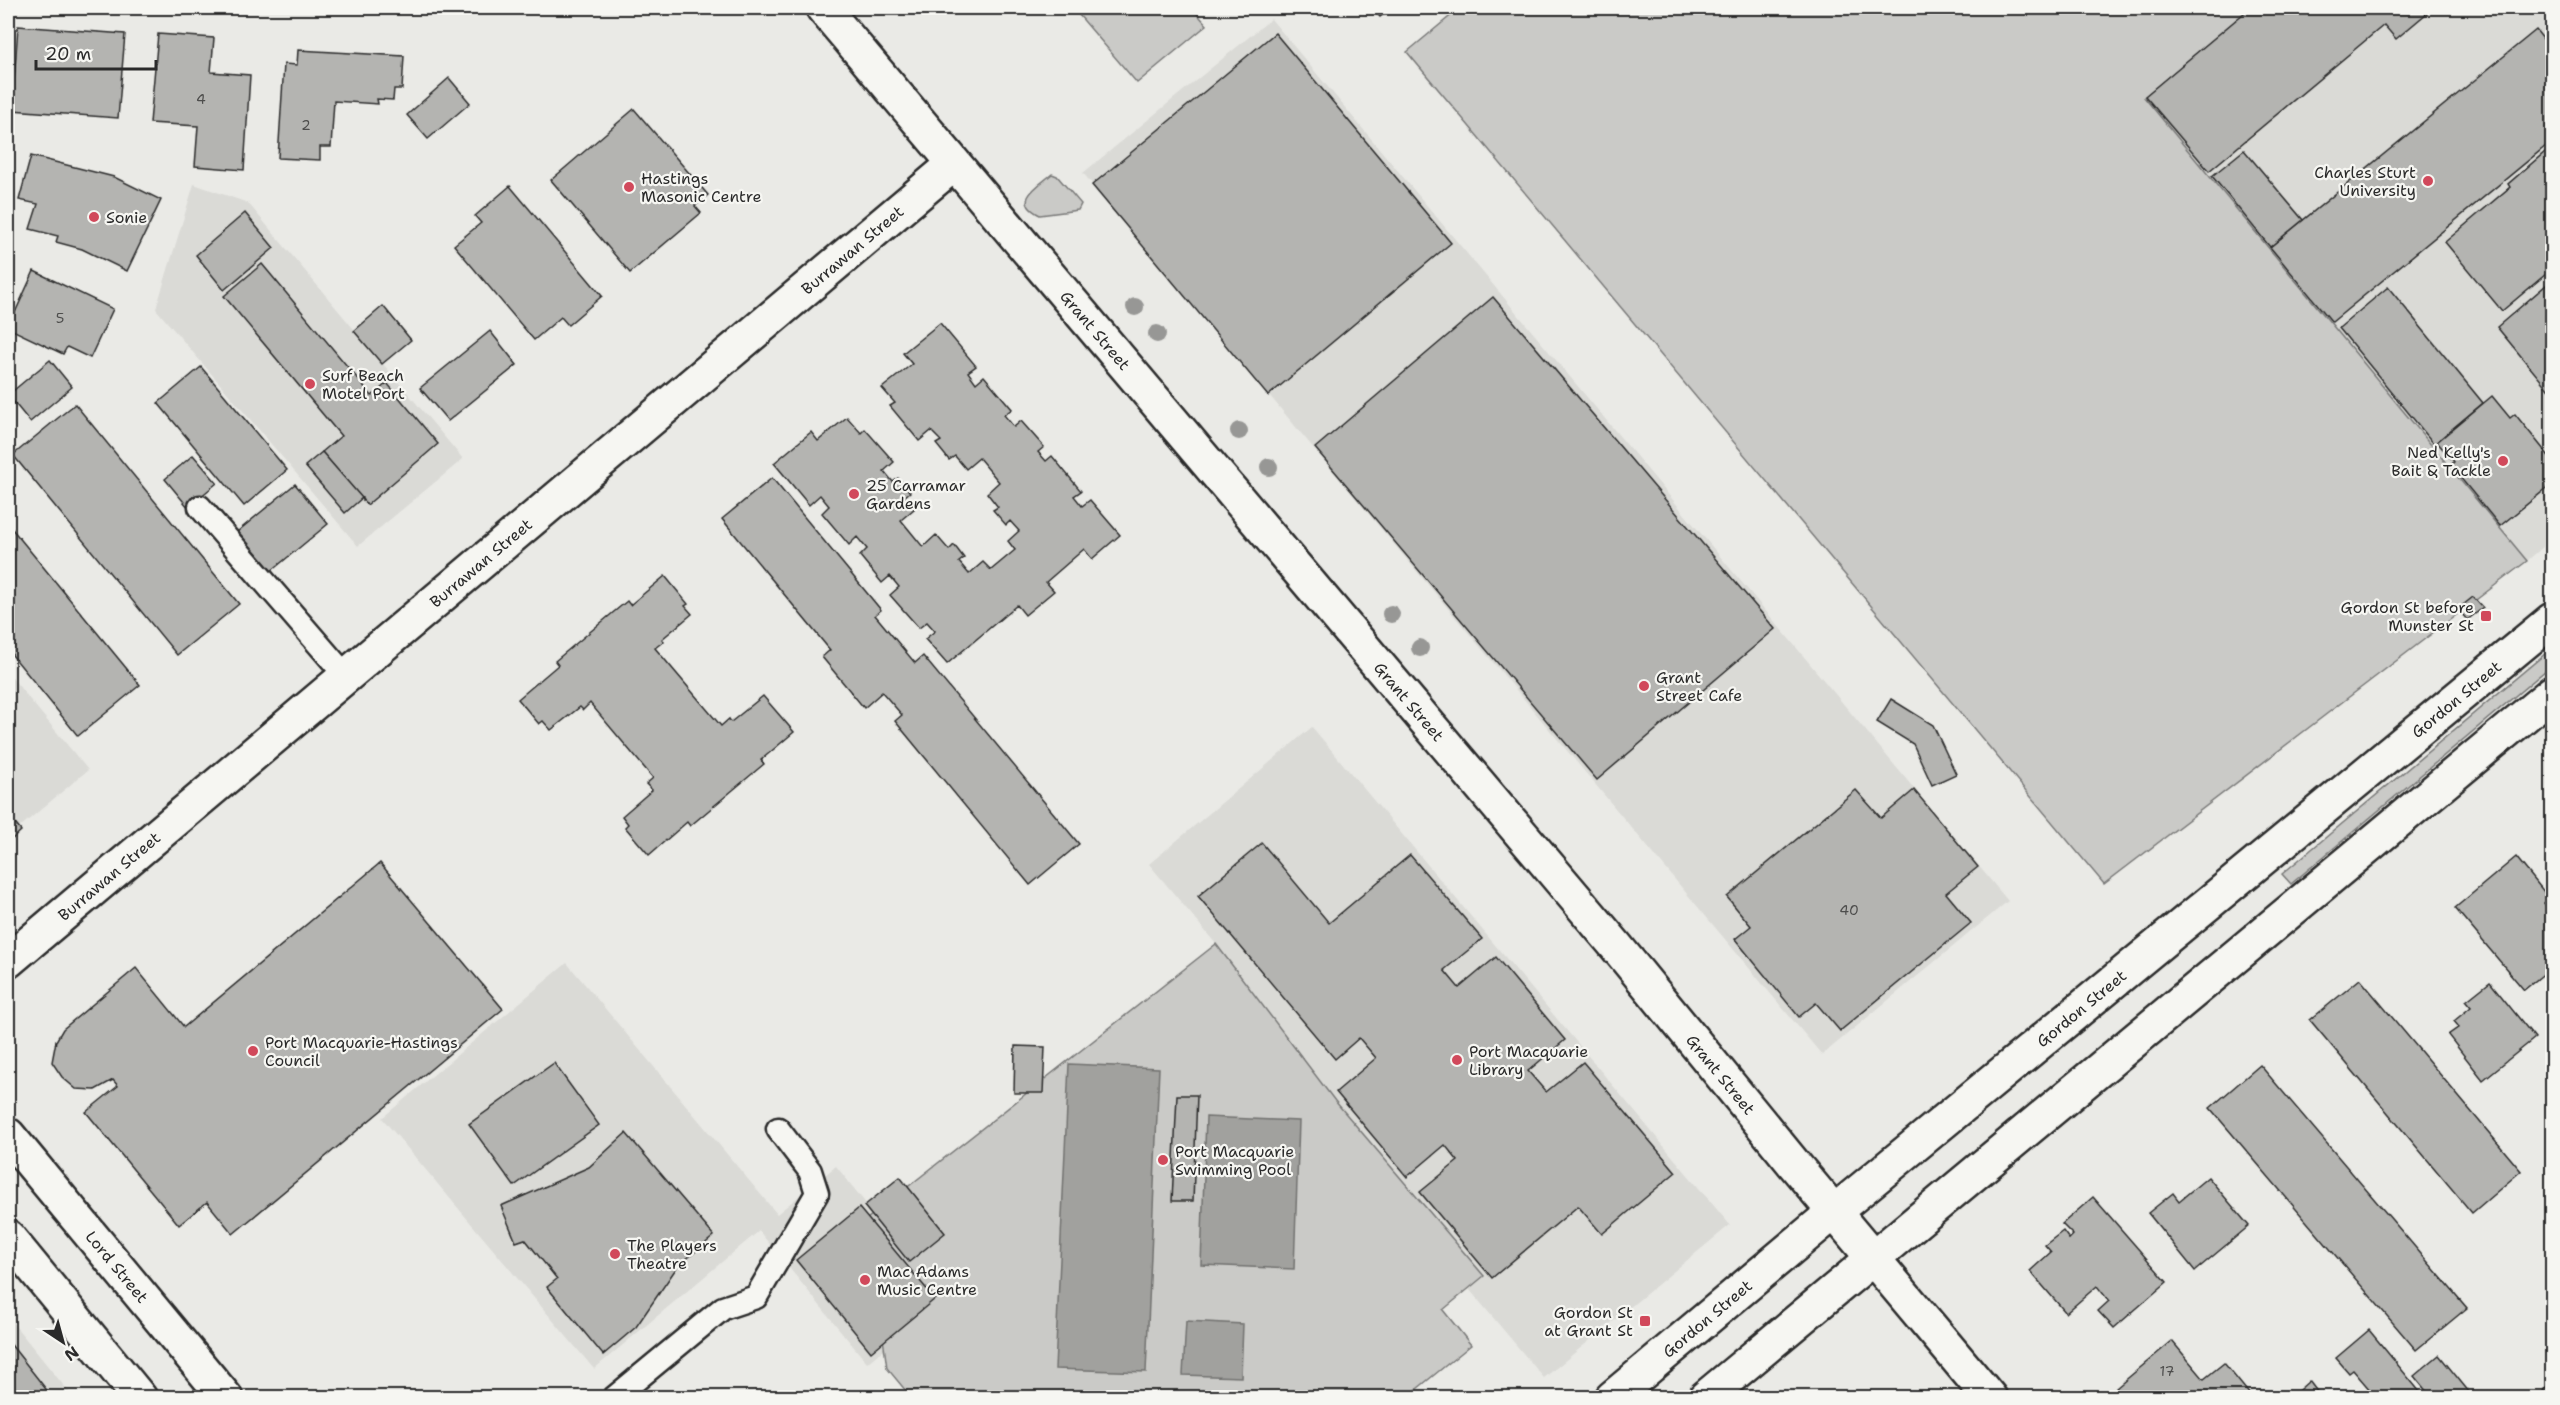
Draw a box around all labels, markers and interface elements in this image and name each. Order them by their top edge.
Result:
scale bar [36,33,156,71]
text: 20 m [45,42,91,66]
house number: 4 [196,90,206,108]
house number: 2 [301,116,311,134]
place label: Charles Sturt University [2314,162,2416,201]
place label: Hastings Masonic Centre [641,168,762,207]
marker: Charles Sturt University [2421,174,2435,188]
marker: Hastings Masonic Centre [622,180,636,194]
street label: Burrawan Street [797,201,908,299]
place label: Sonie [106,207,147,228]
marker: Sonie [87,210,101,224]
street label: Grant Street [1056,286,1135,374]
house number: 5 [56,309,64,327]
place label: Surf Beach Motel Port [322,365,405,404]
marker: Surf Beach Motel Port [303,377,317,391]
place label: Ned Kelly's Bait & Tackle [2391,442,2491,481]
marker: Ned Kelly's Bait & Tackle [2496,454,2510,468]
place label: 25 Carramar Gardens [866,475,966,514]
marker: 25 Carramar Gardens [847,487,861,501]
street label: Burrawan Street [425,514,536,612]
place label: Gordon St before Munster St [2341,597,2474,636]
marker: Gordon St before Munster St [2479,609,2493,623]
street label: Gordon Street [2407,656,2505,742]
street label: Grant Street [1370,657,1449,746]
place label: Grant Street Cafe [1656,667,1742,706]
marker: Grant Street Cafe [1637,679,1651,693]
street label: Burrawan Street [53,827,165,925]
house number: 40 [1839,901,1859,919]
street label: Gordon Street [2032,965,2131,1051]
street label: Grant Street [1682,1030,1760,1119]
place label: Port Macquarie-Hastings Council [265,1032,458,1071]
place label: Port Macquarie Library [1469,1041,1588,1080]
marker: Port Macquarie-Hastings Council [246,1044,260,1058]
marker: Port Macquarie Library [1450,1053,1464,1067]
place label: Port Macquarie Swimming Pool [1175,1141,1294,1180]
marker: Port Macquarie Swimming Pool [1156,1153,1170,1167]
street label: Lord Street [81,1226,153,1307]
place label: The Players Theatre [627,1235,717,1274]
marker: The Players Theatre [608,1247,622,1261]
place label: Mac Adams Music Centre [877,1261,977,1300]
marker: Mac Adams Music Centre [858,1273,872,1287]
street label: Gordon Street [1658,1275,1756,1362]
place label: Gordon St at Grant St [1544,1302,1633,1341]
north arrow [33,1312,93,1372]
marker: Gordon St at Grant St [1638,1314,1652,1328]
text: N [60,1342,83,1366]
house number: 17 [2160,1362,2174,1380]

